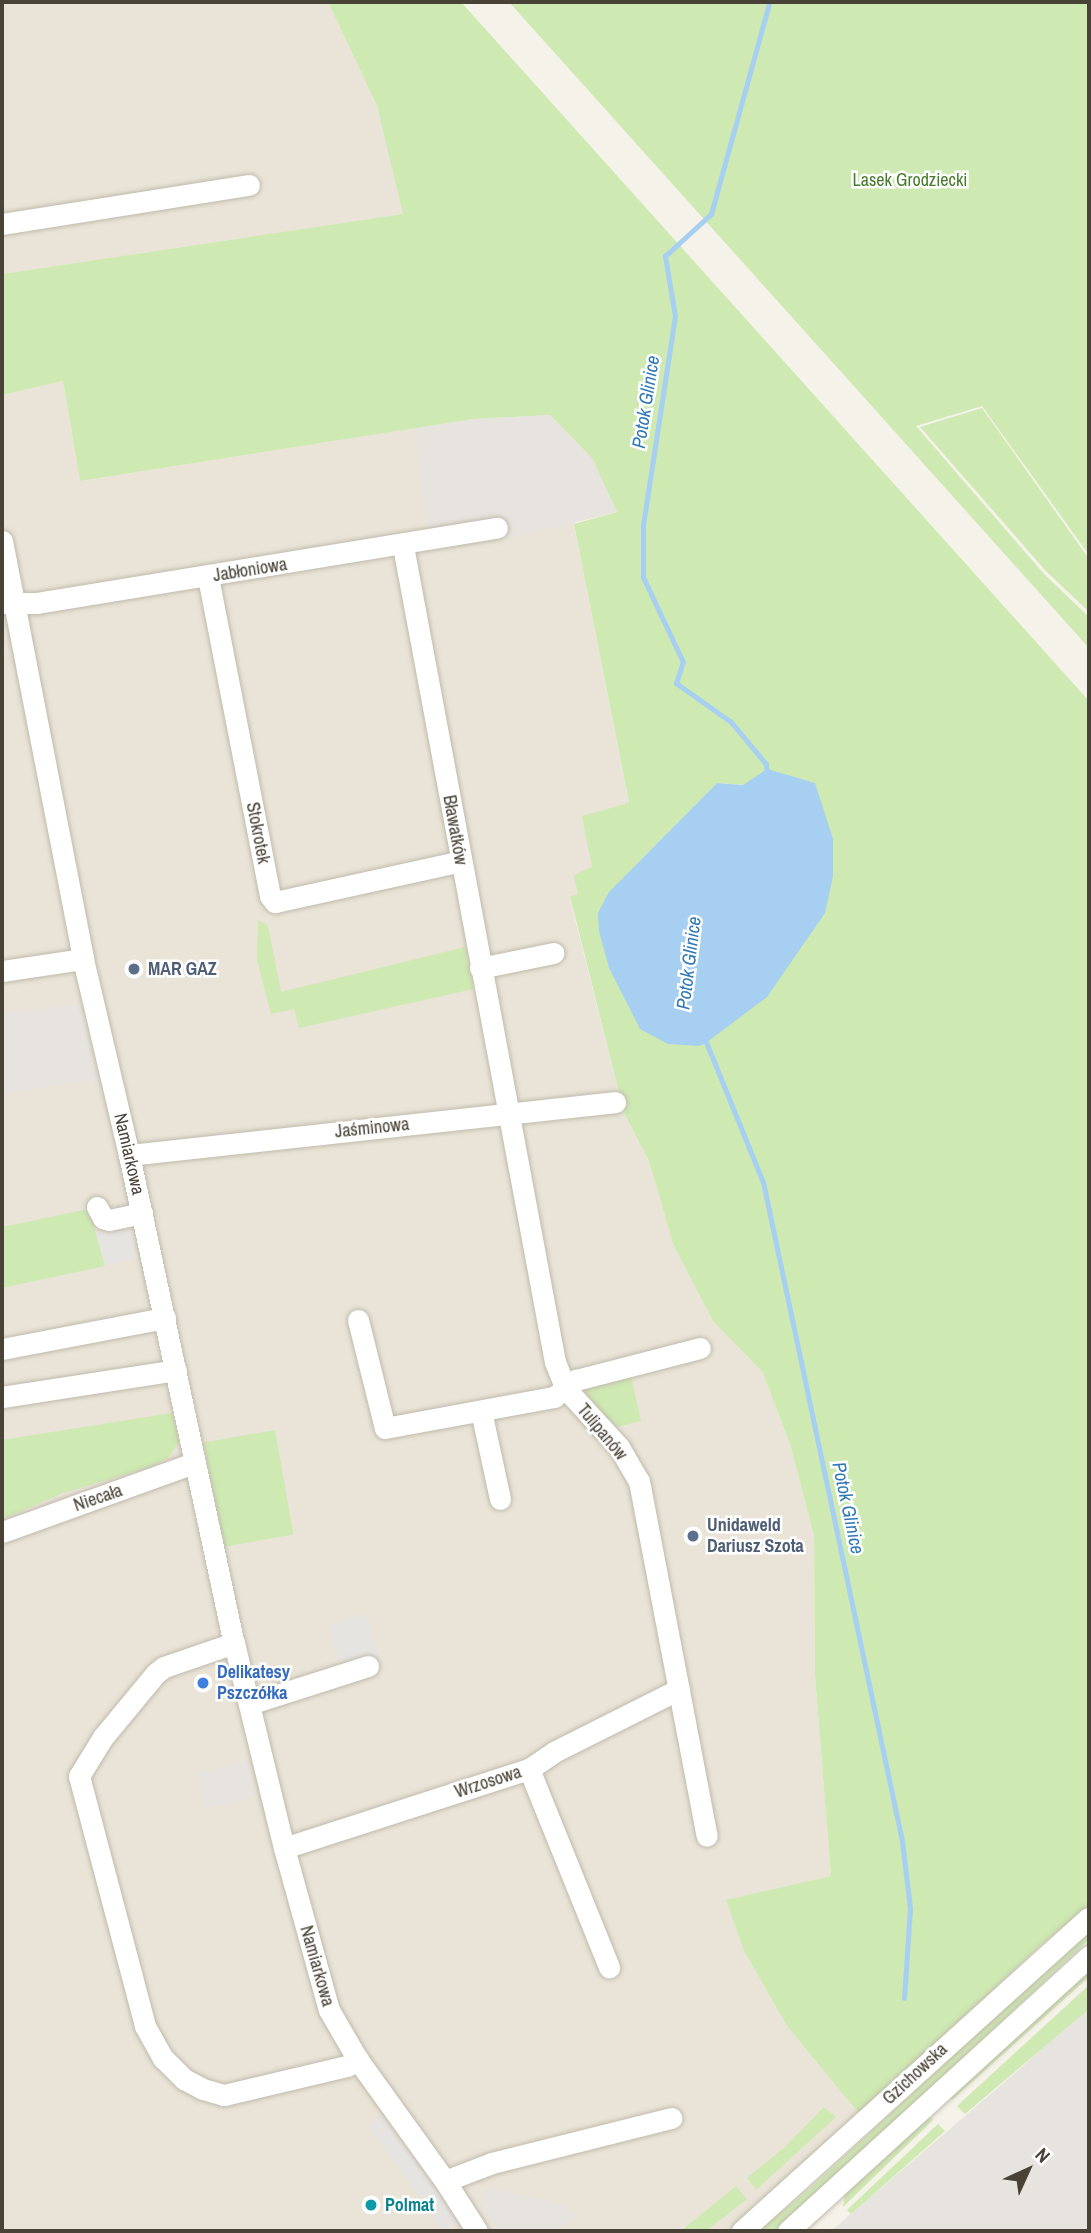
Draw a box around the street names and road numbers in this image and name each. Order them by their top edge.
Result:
street label: Jabłoniowa [211,553,289,587]
street label: Bławatków [438,793,472,867]
street label: Stokrotek [241,800,275,866]
street label: Namiarkowa [109,1111,149,1197]
street label: Jaśminowa [334,1113,410,1143]
street label: Tulipanów [572,1399,632,1465]
street label: Niecała [71,1480,125,1516]
street label: Wrzosowa [452,1761,524,1803]
street label: Namiarkowa [295,1923,339,2009]
street label: Gzichowska [878,2039,952,2109]

